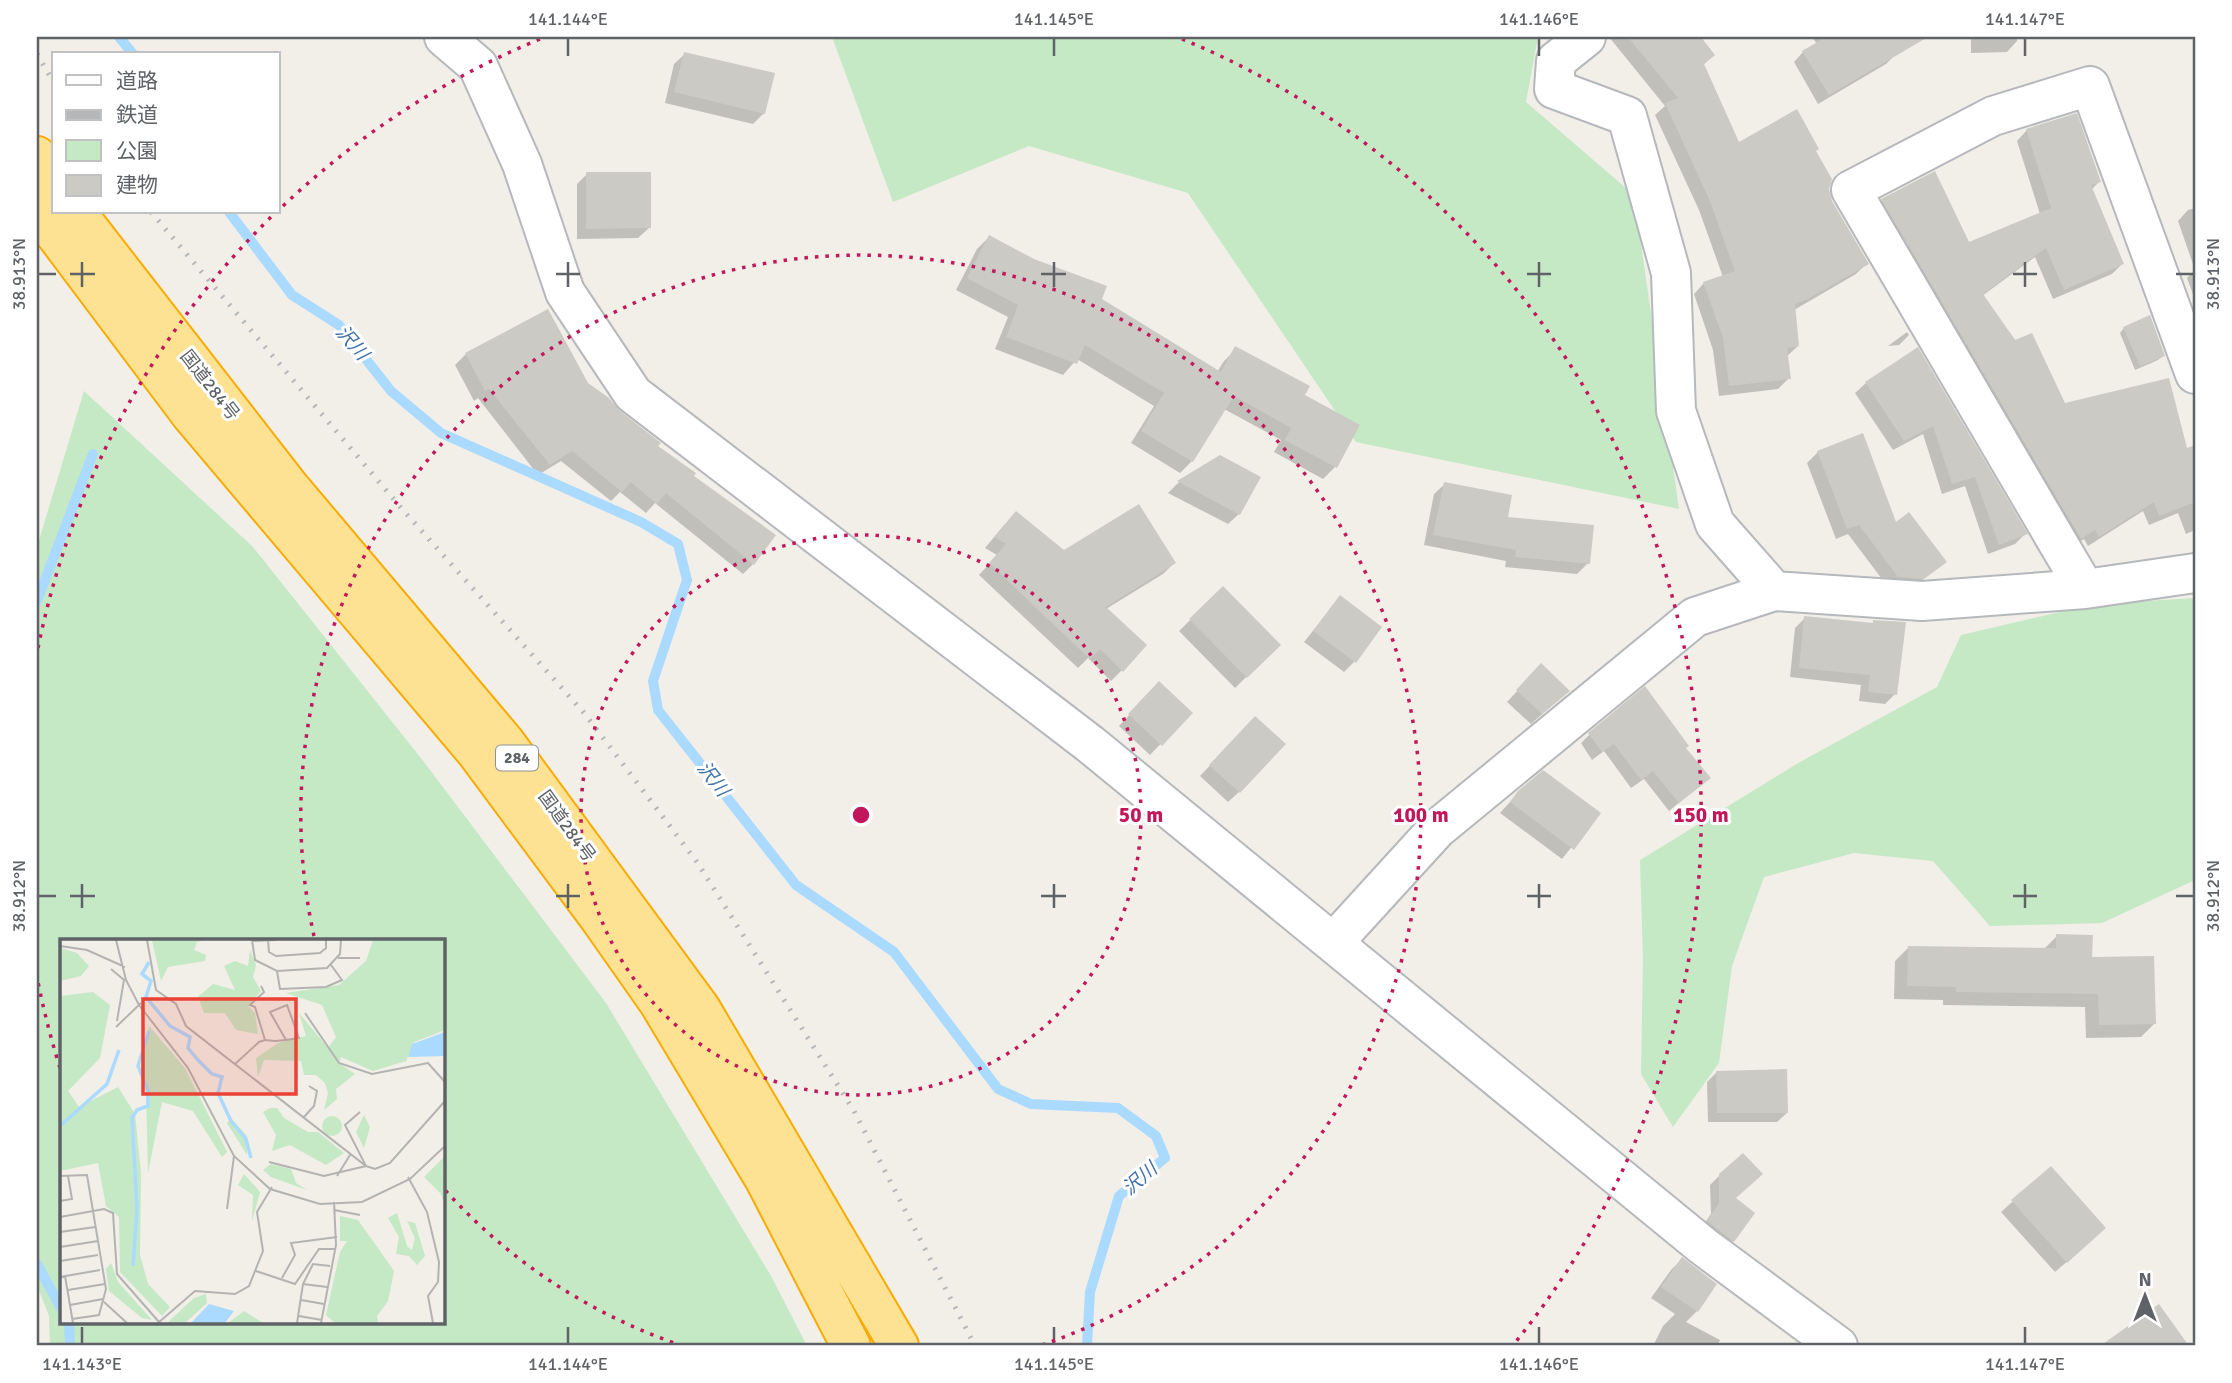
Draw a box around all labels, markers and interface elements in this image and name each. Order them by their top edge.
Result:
text: 141.144°E [528,8,608,30]
text: 141.145°E [1014,8,1094,30]
text: 141.146°E [1499,8,1579,30]
text: 141.147°E [1985,8,2065,30]
legend [52,52,280,214]
text: 道路 [116,68,158,94]
text: 鉄道 [116,102,158,128]
text: 公園 [116,138,158,164]
text: 建物 [116,172,158,198]
text: 38.913°N [8,238,30,310]
text: 38.913°N [2202,238,2224,310]
water label: 沢川 [330,321,375,367]
street label: 国道284号 [176,345,244,425]
road number: 284 [496,746,538,771]
water label: 沢川 [692,757,735,803]
street label: 国道284号 [534,786,600,866]
text: 50 m [1119,802,1163,828]
text: 100 m [1393,802,1449,828]
text: 150 m [1673,802,1729,828]
centre of rings [849,803,873,827]
text: 38.912°N [8,860,30,932]
text: 38.912°N [2202,860,2224,932]
inset map [60,939,444,1324]
water label: 沢川 [1118,1156,1164,1201]
north arrow [2110,1260,2180,1330]
text: N [2138,1268,2152,1292]
text: 141.143°E [42,1353,122,1375]
text: 141.144°E [528,1353,608,1375]
text: 141.145°E [1014,1353,1094,1375]
text: 141.146°E [1499,1353,1579,1375]
text: 141.147°E [1985,1353,2065,1375]

